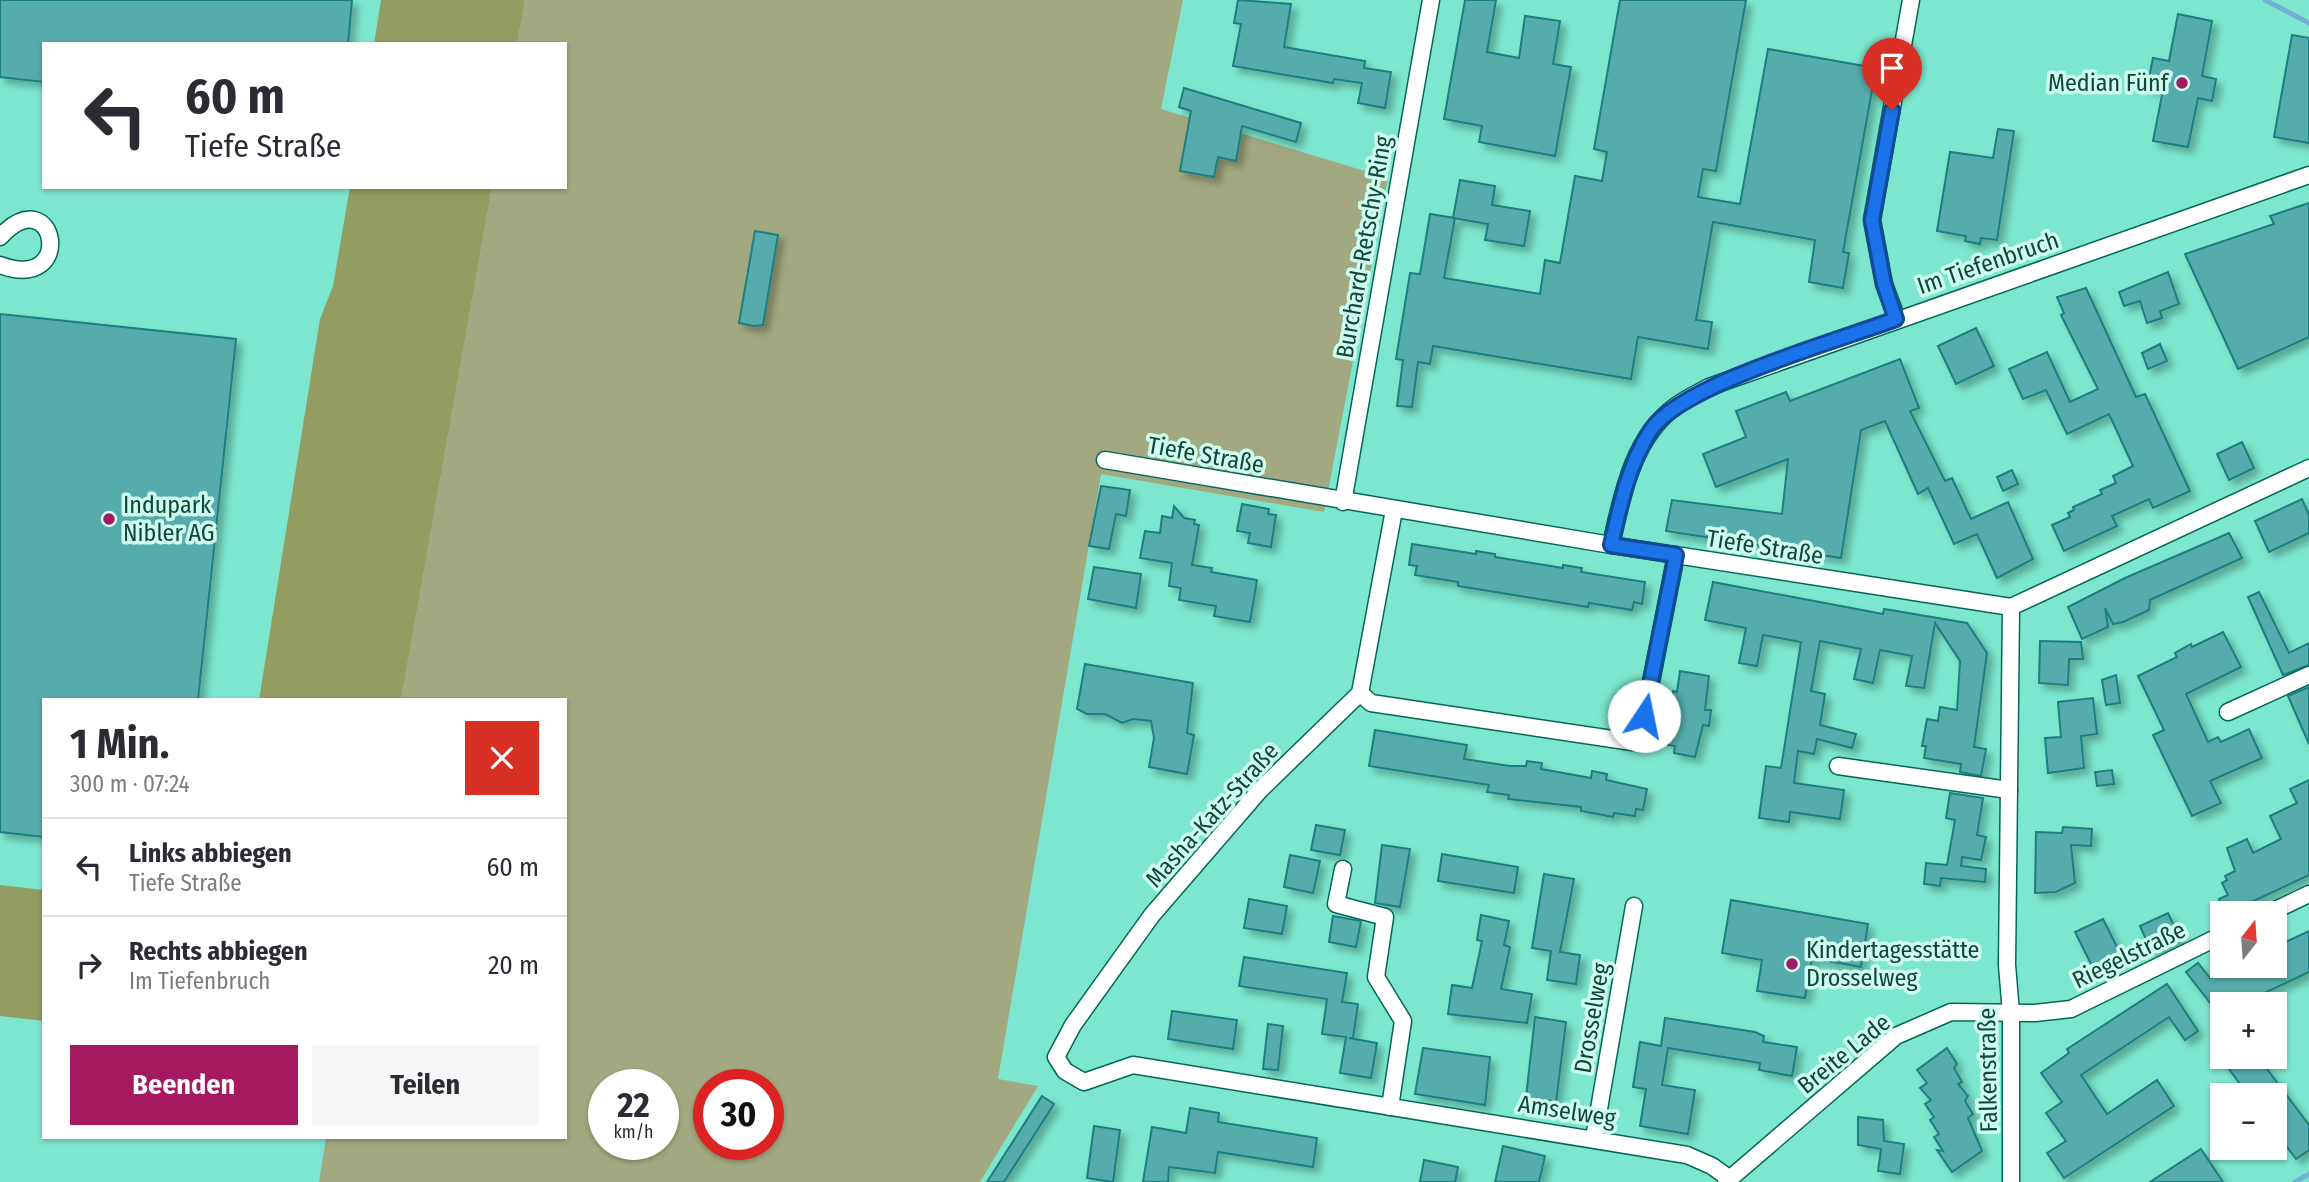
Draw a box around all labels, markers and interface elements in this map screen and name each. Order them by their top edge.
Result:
pin [1862,38,1922,110]
icon: arrive [1873,49,1911,87]
text: 60 m [185,67,285,126]
place label: Median Fünf [2048,69,2170,97]
icon: left [70,70,161,161]
marker: Median Fünf [2174,75,2190,91]
text: Tiefe Straße [185,127,342,165]
street label: Burchard-Retschy-Ring [1331,133,1397,360]
street label: Im Tiefenbruch [1914,226,2062,300]
street label: Tiefe Straße [1146,431,1266,479]
place label: Indupark Nibler AG [123,491,215,547]
marker: Indupark Nibler AG [101,511,117,527]
street label: Tiefe Straße [1705,524,1825,570]
position arrow [1607,679,1681,753]
text: 1 Min. [70,719,169,769]
button: close [465,721,539,795]
street label: Masha-Katz-Straße [1140,737,1284,893]
text: 300 m · 07:24 [70,770,190,798]
text: Links abbiegen [129,838,292,869]
icon: left [70,848,108,886]
text: 60 m [486,852,539,883]
text: Tiefe Straße [129,869,242,897]
north arrow [2210,901,2287,978]
map controls [2210,901,2287,1160]
street label: Riegelstraße [2068,916,2190,994]
text: Rechts abbiegen [129,936,308,967]
place label: Kindertagesstätte Drosselweg [1806,936,1979,992]
icon: right [70,946,108,984]
text: 20 m [488,950,539,981]
marker: Kindertagesstätte Drosselweg [1784,956,1800,972]
street label: Drosselweg [1569,960,1616,1075]
text: Im Tiefenbruch [129,967,270,995]
button: + [2210,992,2287,1069]
street label: Falkenstraße [1973,1007,2003,1133]
street label: Breite Lade [1792,1008,1896,1100]
button: Beenden [70,1045,298,1125]
button: Teilen [312,1045,539,1125]
speed limit sign: 30 [693,1069,784,1160]
button: − [2210,1083,2287,1160]
text: 22 [617,1084,650,1126]
street label: Amselweg [1516,1089,1618,1133]
text: km/h [613,1121,654,1143]

